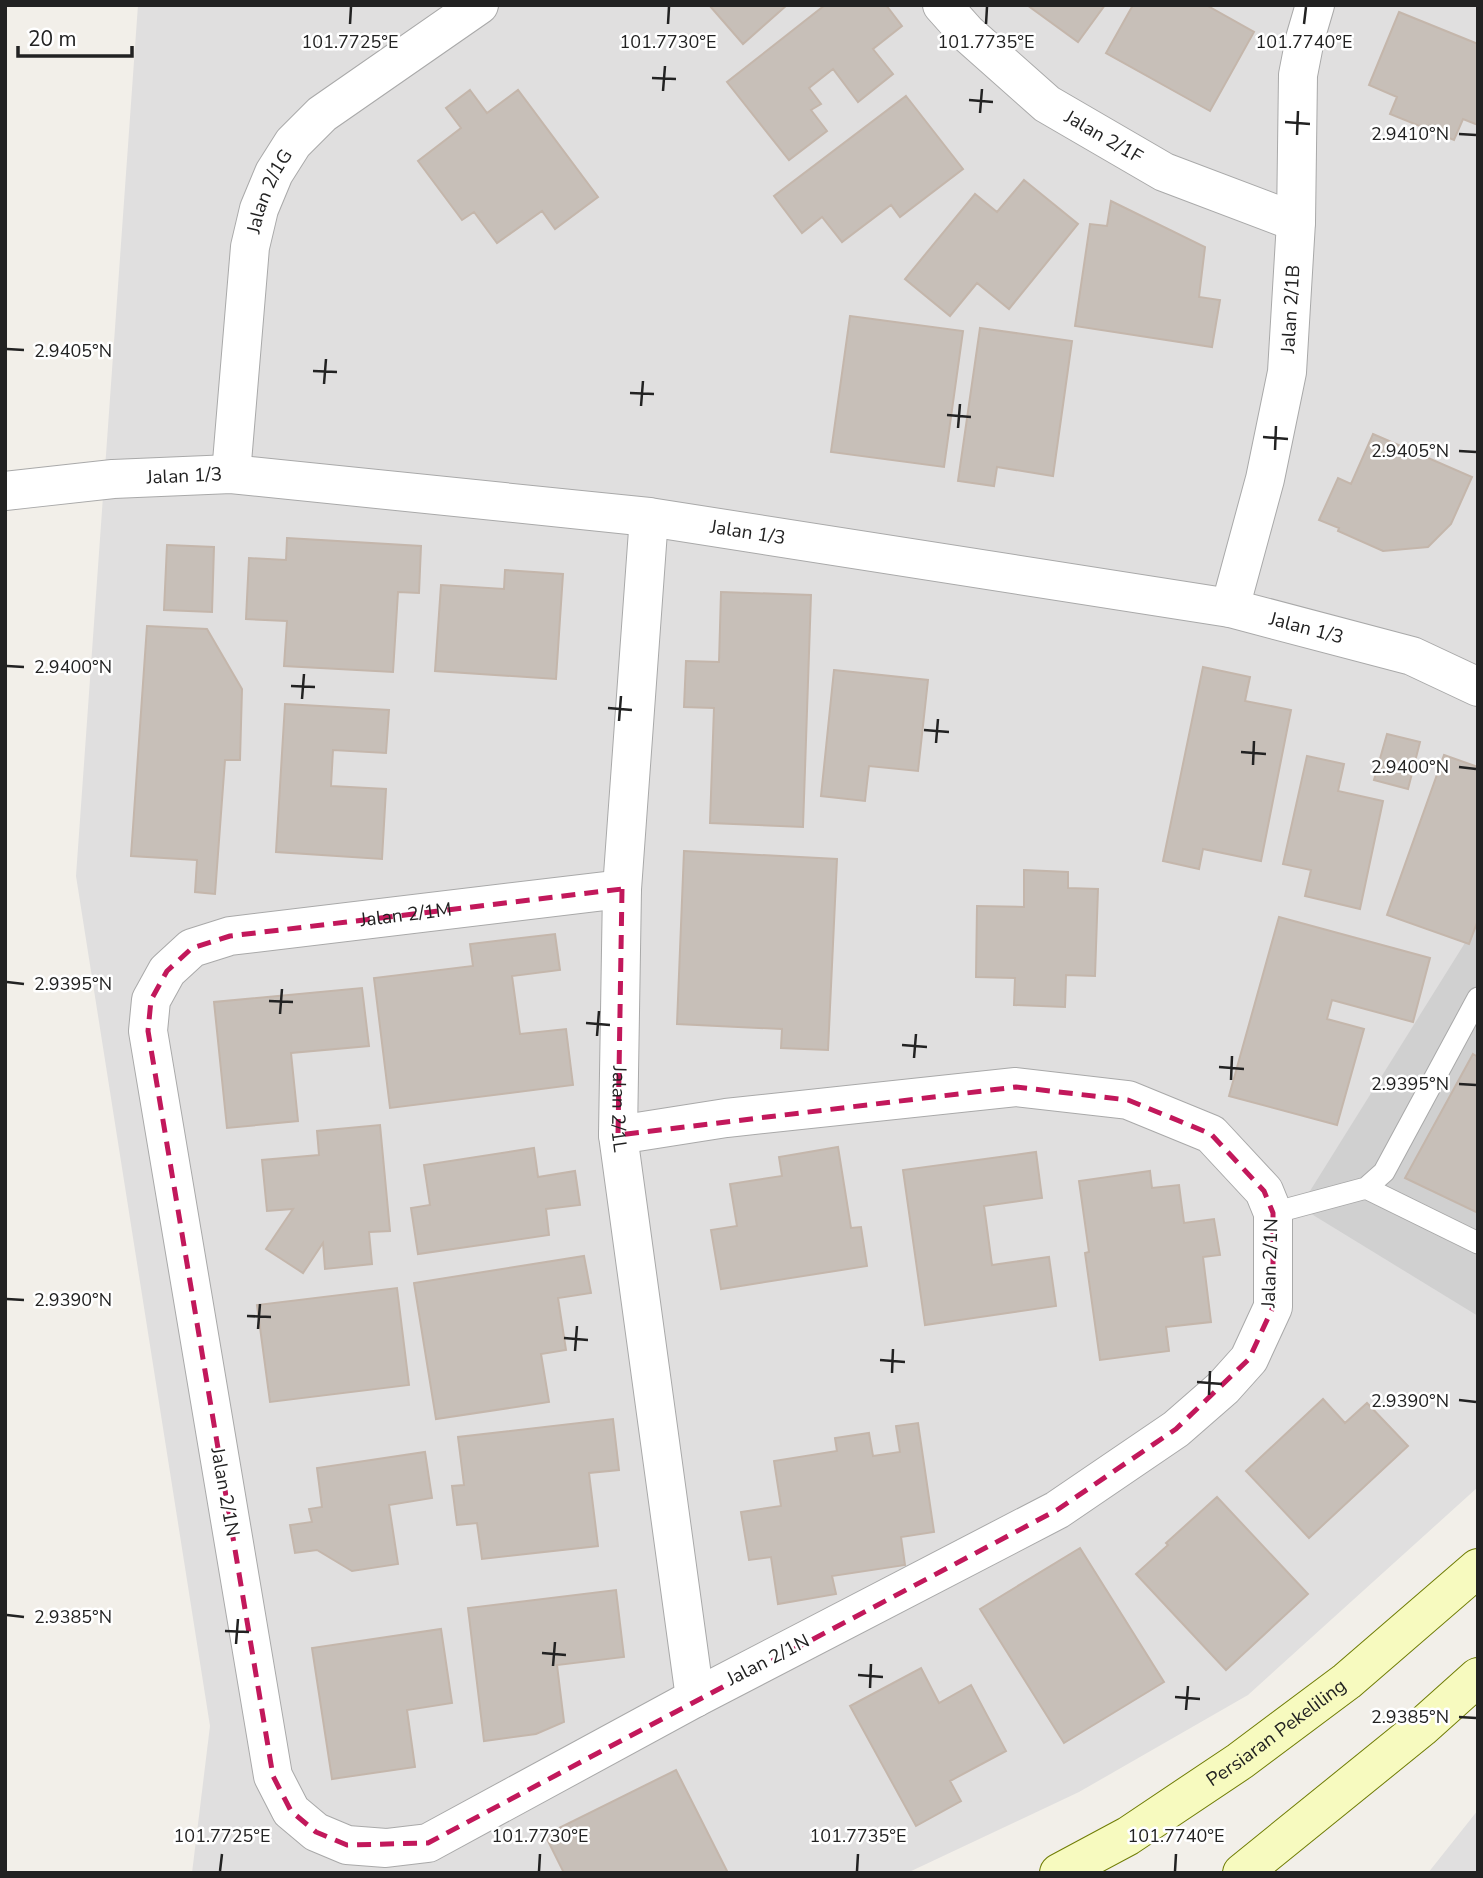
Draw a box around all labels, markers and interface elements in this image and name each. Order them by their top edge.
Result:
scale bar [18,14,131,58]
text: 20 m [28,25,77,53]
text: 101.7725°E [302,30,398,54]
text: 101.7730°E [620,30,716,54]
text: 101.7735°E [938,30,1034,54]
text: 101.7740°E [1256,30,1352,54]
street label: Jalan 2/1F [1059,104,1147,170]
text: 2.9410°N [1371,122,1449,146]
street label: Jalan 2/1G [240,144,299,237]
street label: Jalan 2/1B [1275,264,1306,355]
text: 2.9405°N [34,339,112,363]
text: 2.9405°N [1371,439,1449,463]
street label: Jalan 1/3 [145,461,223,491]
street label: Jalan 1/3 [707,514,787,551]
street label: Jalan 1/3 [1265,606,1346,650]
text: 2.9400°N [34,655,112,679]
text: 2.9400°N [1371,755,1449,779]
street label: Jalan 2/1M [358,897,453,933]
text: 2.9395°N [34,972,112,996]
street label: Jalan 2/1L [604,1065,633,1154]
text: 2.9395°N [1371,1072,1449,1096]
street label: Jalan 2/1N [1255,1218,1285,1309]
text: 2.9390°N [34,1288,112,1312]
text: 2.9390°N [1371,1389,1449,1413]
street label: Jalan 2/1N [204,1445,246,1538]
text: 2.9385°N [34,1605,112,1629]
street label: Jalan 2/1N [721,1628,814,1692]
street label: Persiaran Pekeliling [1201,1673,1352,1793]
text: 2.9385°N [1371,1705,1449,1729]
text: 101.7725°E [174,1824,270,1848]
text: 101.7730°E [492,1824,588,1848]
text: 101.7735°E [810,1824,906,1848]
text: 101.7740°E [1128,1824,1224,1848]

